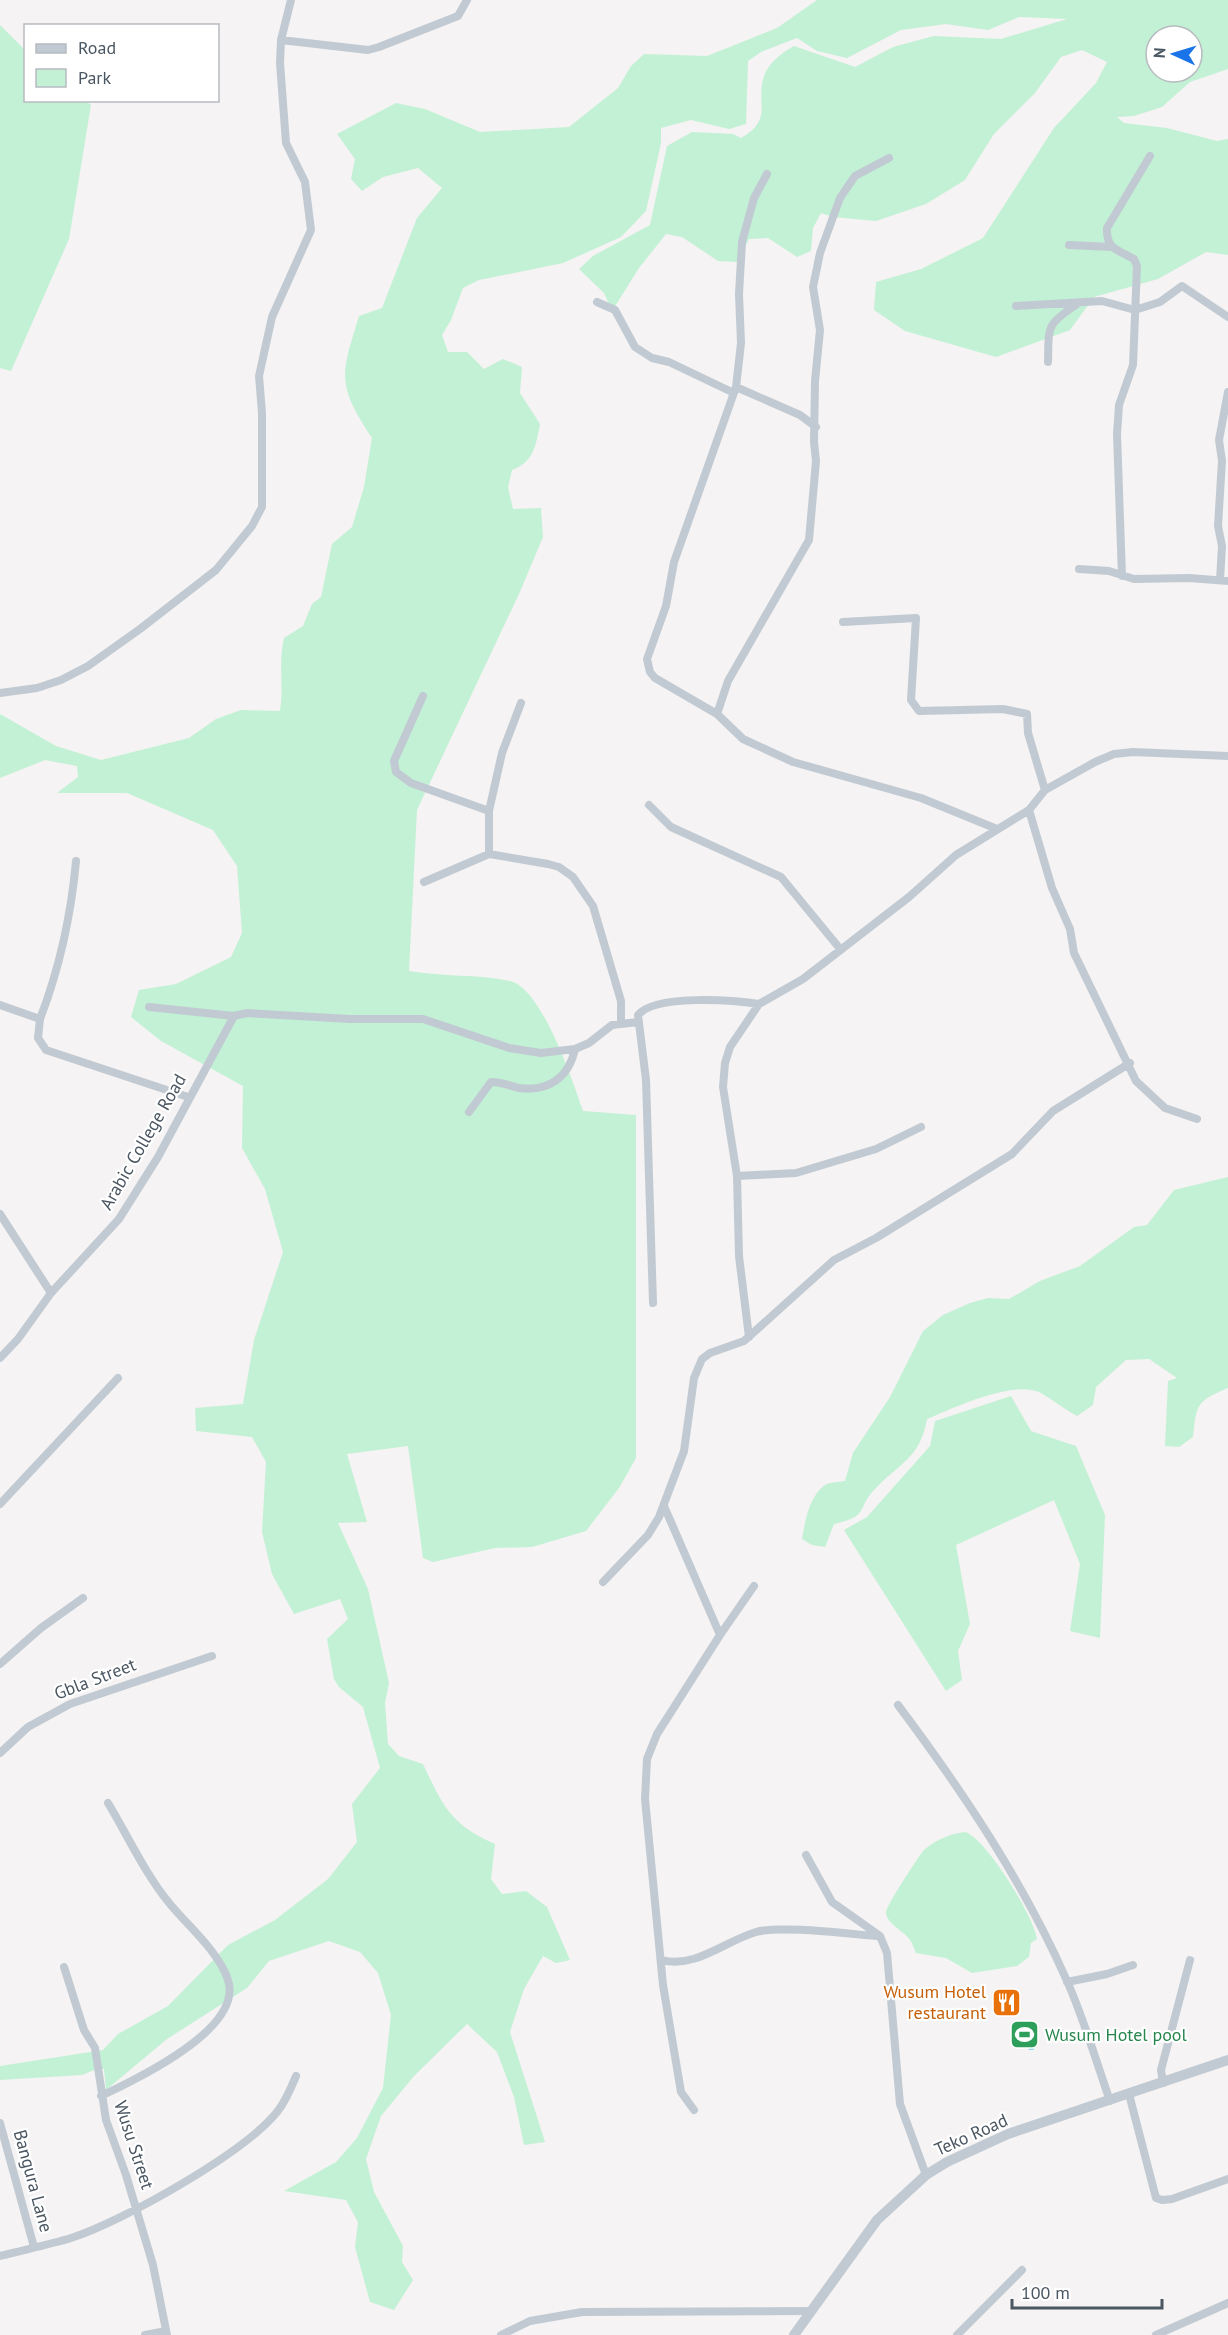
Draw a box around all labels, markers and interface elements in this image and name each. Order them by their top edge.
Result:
legend [24,24,219,102]
north arrow [1144,24,1204,84]
text: Road [78,36,116,59]
text: N [1149,47,1169,59]
text: Park [78,66,111,89]
street label: Arabic College Road [94,1070,191,1214]
street label: Gbla Street [51,1652,139,1705]
place label: Wusum Hotel restaurant [883,1980,987,2024]
restaurant icon: Wusum Hotel restaurant [991,1986,1023,2018]
sports icon: Wusum Hotel pool [1008,2019,1040,2051]
place label: Wusum Hotel pool [1045,2023,1187,2046]
street label: Wusu Street [109,2098,160,2192]
street label: Teko Road [931,2108,1011,2161]
street label: Bangura Lane [9,2127,58,2235]
scale bar [1012,2272,1162,2310]
text: 100 m [1021,2281,1070,2304]

